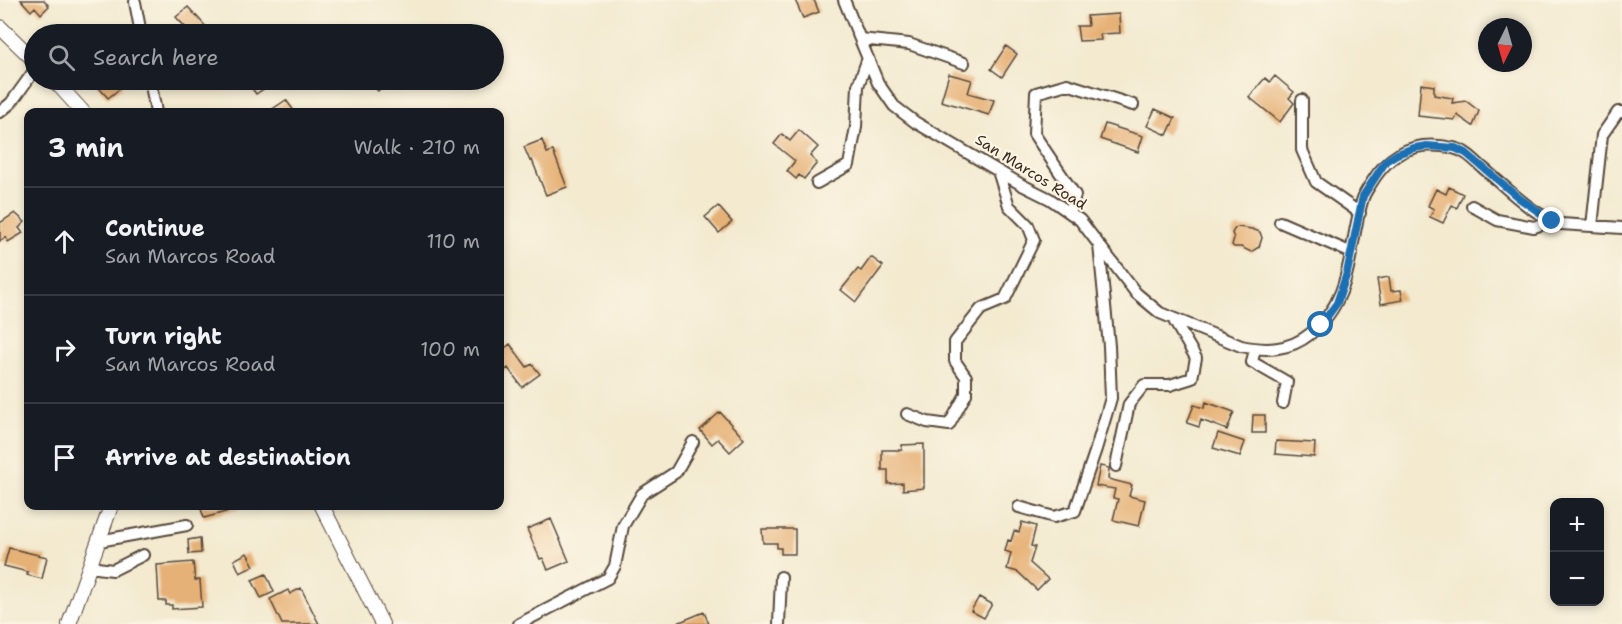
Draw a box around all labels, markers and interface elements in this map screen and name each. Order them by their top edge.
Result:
north arrow [1478,18,1532,72]
search box [24,24,504,90]
icon: search [45,41,78,74]
text: Search here [93,43,219,72]
text: 3 min [48,130,124,165]
street label: San Marcos Road [971,130,1091,215]
text: Walk · 210 m [354,134,480,160]
route end [1538,207,1564,233]
text: Continue [105,214,205,243]
icon: ahead [48,225,81,258]
text: 110 m [426,228,480,254]
text: San Marcos Road [105,243,275,269]
route start [1307,311,1333,337]
text: Turn right [105,322,222,351]
icon: right [48,333,81,366]
text: 100 m [420,336,480,362]
text: San Marcos Road [105,351,275,377]
icon: arrive [48,441,81,474]
text: Arrive at destination [105,443,351,472]
map controls [1550,498,1604,606]
button: + [1550,498,1604,552]
button: − [1550,552,1604,606]

